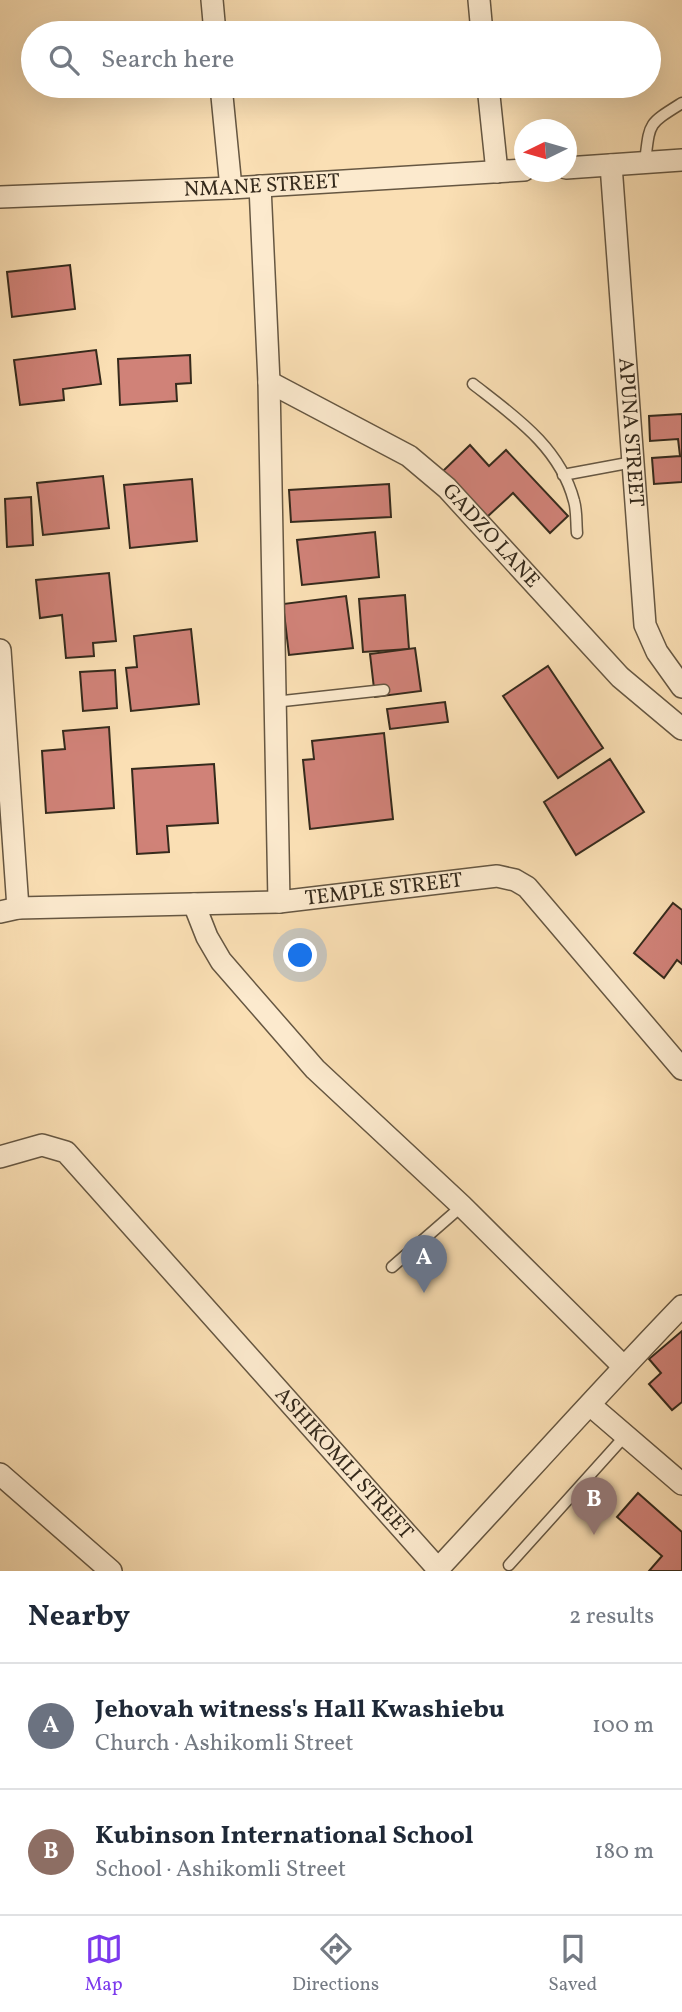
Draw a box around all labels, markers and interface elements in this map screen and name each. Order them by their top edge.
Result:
search box [21,21,661,98]
icon: search [45,41,83,79]
text: Search here [101,42,234,78]
north arrow [514,119,577,182]
street label: NMANE STREET [183,167,341,204]
street label: APUNA STREET [611,357,651,508]
street label: GADZO LANE [435,477,546,595]
street label: TEMPLE STREET [303,866,464,913]
your location [283,938,317,972]
pin: A [401,1235,447,1293]
street label: ASHIKOMLI STREET [268,1381,420,1546]
pin: B [571,1477,617,1535]
text: Nearby [28,1596,130,1638]
text: 2 results [569,1601,654,1633]
text: Jehovah witness's Hall Kwashiebu [95,1692,505,1728]
text: A [43,1710,59,1742]
text: 100 m [592,1710,654,1742]
text: Church · Ashikomli Street [95,1728,354,1760]
text: Kubinson International School [95,1818,474,1854]
text: B [43,1836,59,1868]
text: 180 m [595,1836,654,1868]
text: School · Ashikomli Street [95,1854,346,1886]
tab: Map [85,1930,123,1998]
tab: Directions [292,1930,379,1998]
tab: Saved [548,1930,597,1998]

